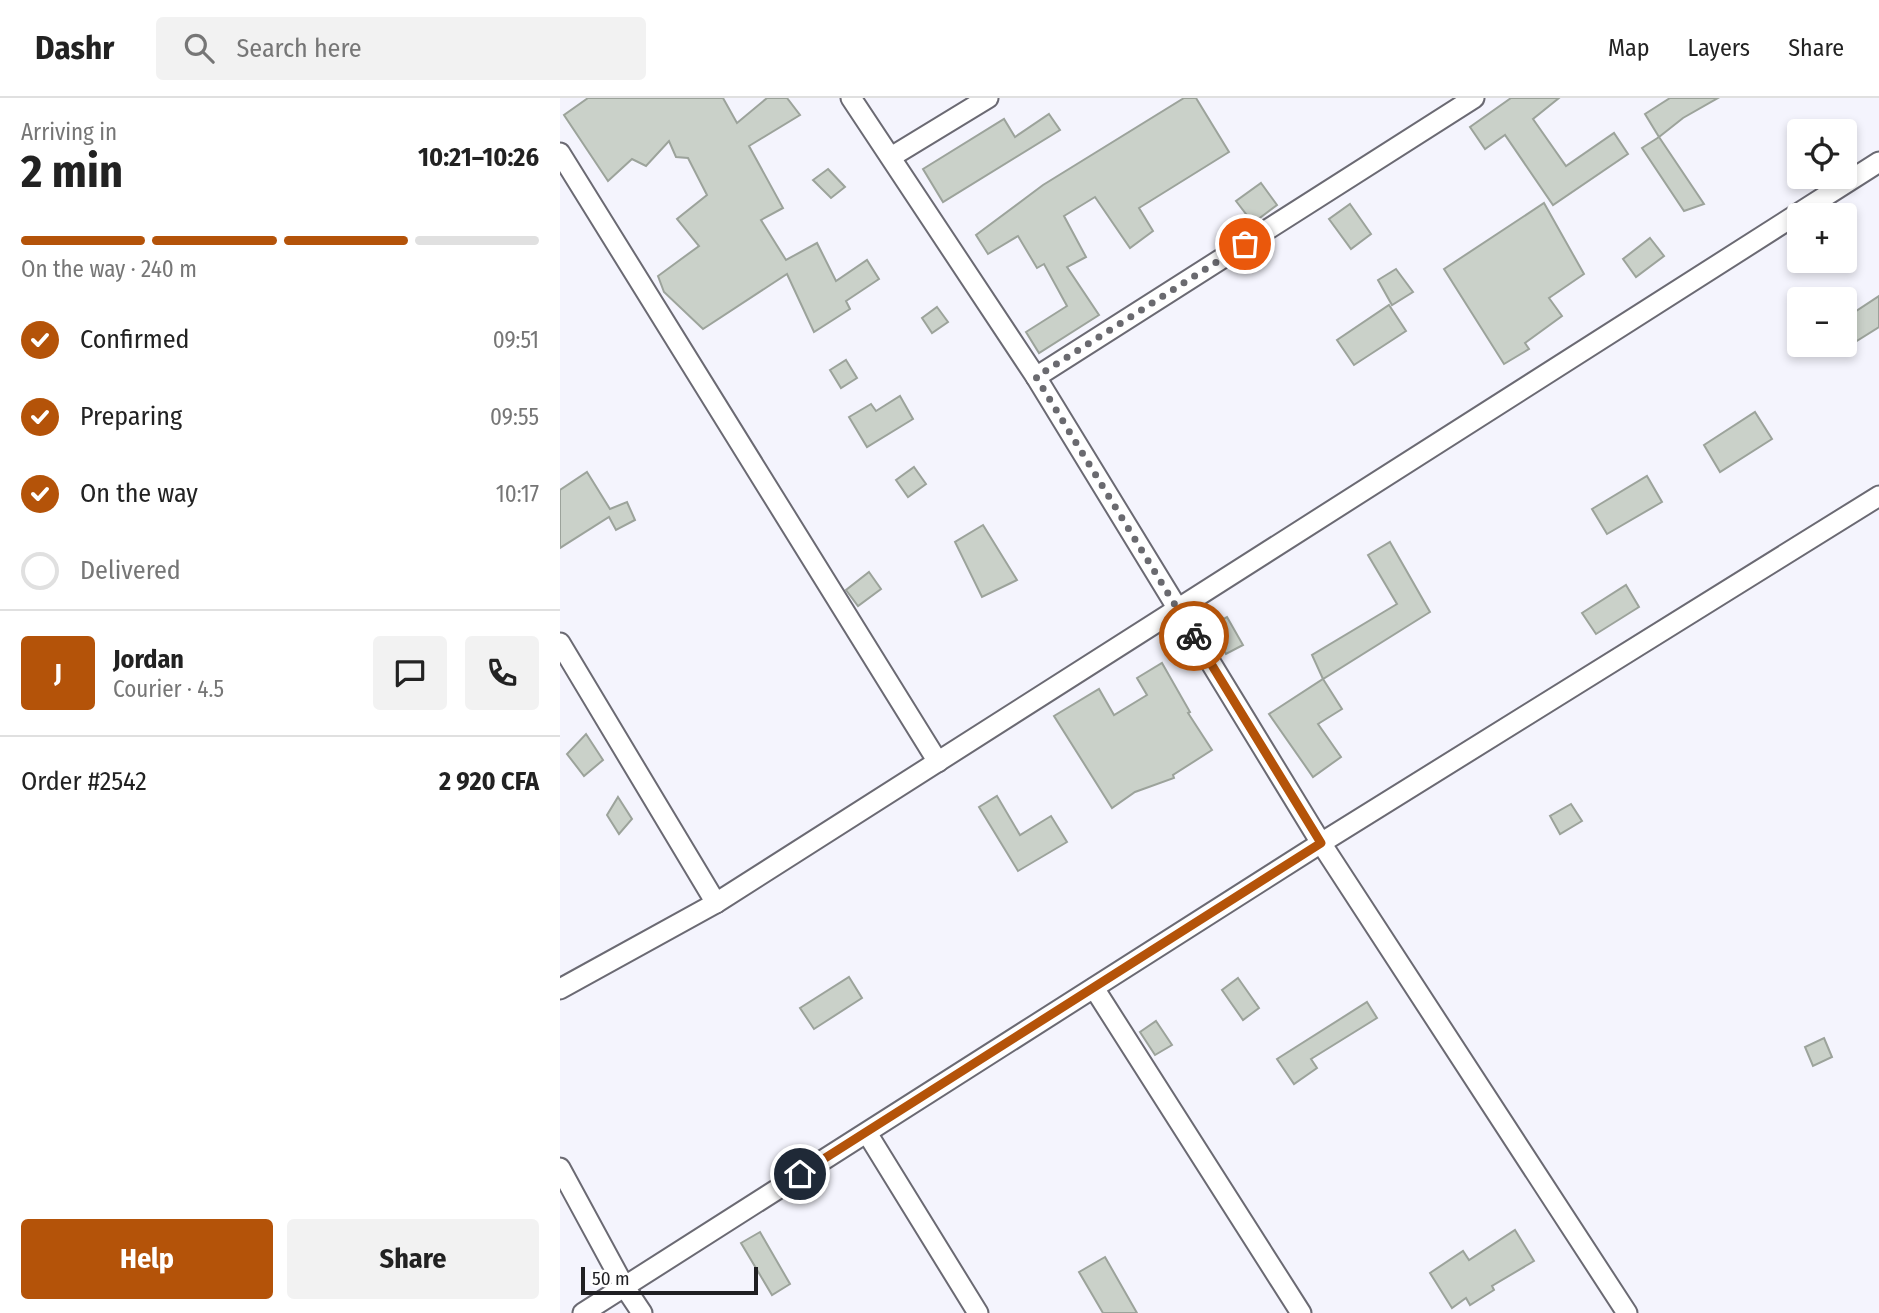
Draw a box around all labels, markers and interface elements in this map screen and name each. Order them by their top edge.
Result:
search box [156,17,646,80]
text: Dashr [35,28,114,68]
icon: search [180,29,218,67]
text: Search here [236,33,362,64]
text: Map [1608,34,1650,62]
text: Layers [1688,34,1750,62]
text: Share [1788,34,1844,62]
text: Arriving in [21,118,117,146]
map controls [1787,119,1857,357]
button: locate [1787,119,1857,189]
text: 10:21–10:26 [418,142,539,173]
text: 2 min [21,144,123,199]
button: + [1787,203,1857,273]
pin [1215,214,1275,274]
icon: bag [1226,225,1264,263]
text: On the way · 240 m [21,255,197,283]
button: − [1787,287,1857,357]
icon: check [21,321,59,359]
text: Confirmed [80,324,190,355]
text: 09:51 [493,326,539,354]
icon: check [21,398,59,436]
text: Preparing [80,401,182,432]
text: 09:55 [490,403,539,431]
icon: check [21,475,59,513]
text: On the way [80,478,198,509]
text: 10:17 [496,480,539,508]
text: Delivered [80,555,181,586]
courier [1159,601,1229,671]
icon: bike [1175,617,1213,655]
button: chat [373,636,447,710]
button: phone [465,636,539,710]
text: Jordan [113,644,184,675]
text: J [54,658,62,689]
text: Courier · 4.5 [113,675,224,703]
text: Order #2542 [21,766,147,797]
text: 2 920 CFA [439,766,539,797]
pin [770,1144,830,1204]
icon: home [781,1155,819,1193]
button: Help [21,1219,273,1299]
button: Share [287,1219,539,1299]
scale bar [581,1264,758,1296]
text: 50 m [592,1267,630,1290]

